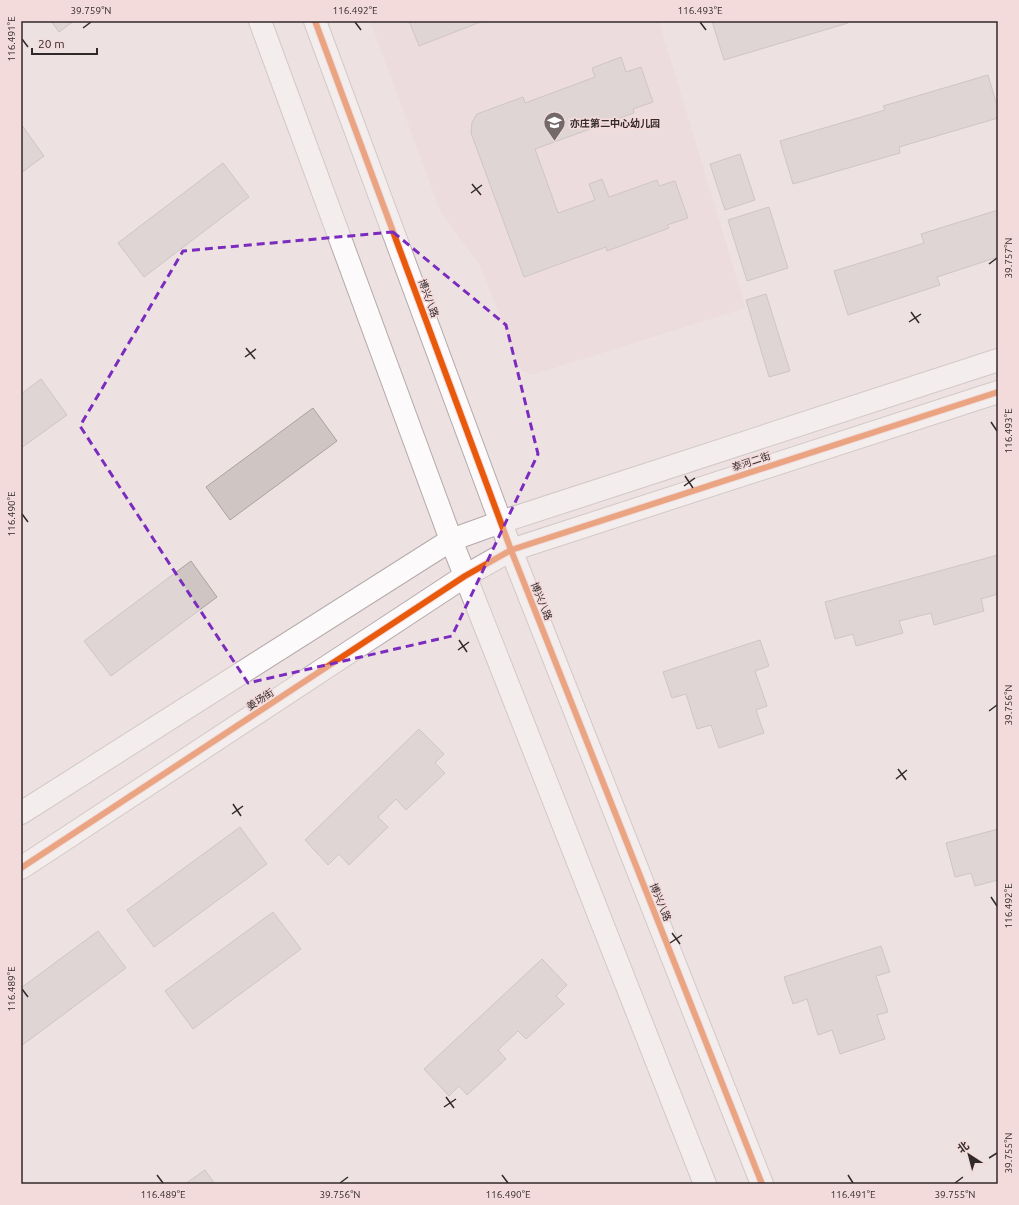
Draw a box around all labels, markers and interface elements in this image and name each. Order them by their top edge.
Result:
text: 39.759°N [70,5,112,16]
text: 116.492°E [332,5,378,16]
text: 116.493°E [677,5,723,16]
text: 116.491°E [6,16,17,62]
scale bar [32,30,97,56]
text: 20 m [38,37,65,50]
school or university icon: 亦庄第二中心幼儿园 [542,110,568,143]
place label: 亦庄第二中心幼儿园 [570,117,660,129]
text: 39.757°N [1003,237,1014,279]
street label: 博兴八路 [417,277,441,319]
text: 116.493°E [1003,408,1014,454]
street label: 泰河二街 [730,450,772,473]
text: 116.490°E [6,491,17,537]
street label: 博兴八路 [529,581,554,622]
text: 39.756°N [1003,684,1014,726]
street label: 姜场街 [245,687,276,712]
street label: 博兴八路 [648,882,673,923]
text: 116.492°E [1003,883,1014,929]
text: 116.489°E [6,966,17,1012]
text: 39.755°N [1003,1132,1014,1174]
north arrow [949,1135,989,1175]
text: 北 [955,1139,971,1155]
text: 116.489°E [140,1189,186,1200]
text: 39.756°N [319,1189,361,1200]
text: 116.490°E [485,1189,531,1200]
text: 116.491°E [830,1189,876,1200]
text: 39.755°N [934,1189,976,1200]

